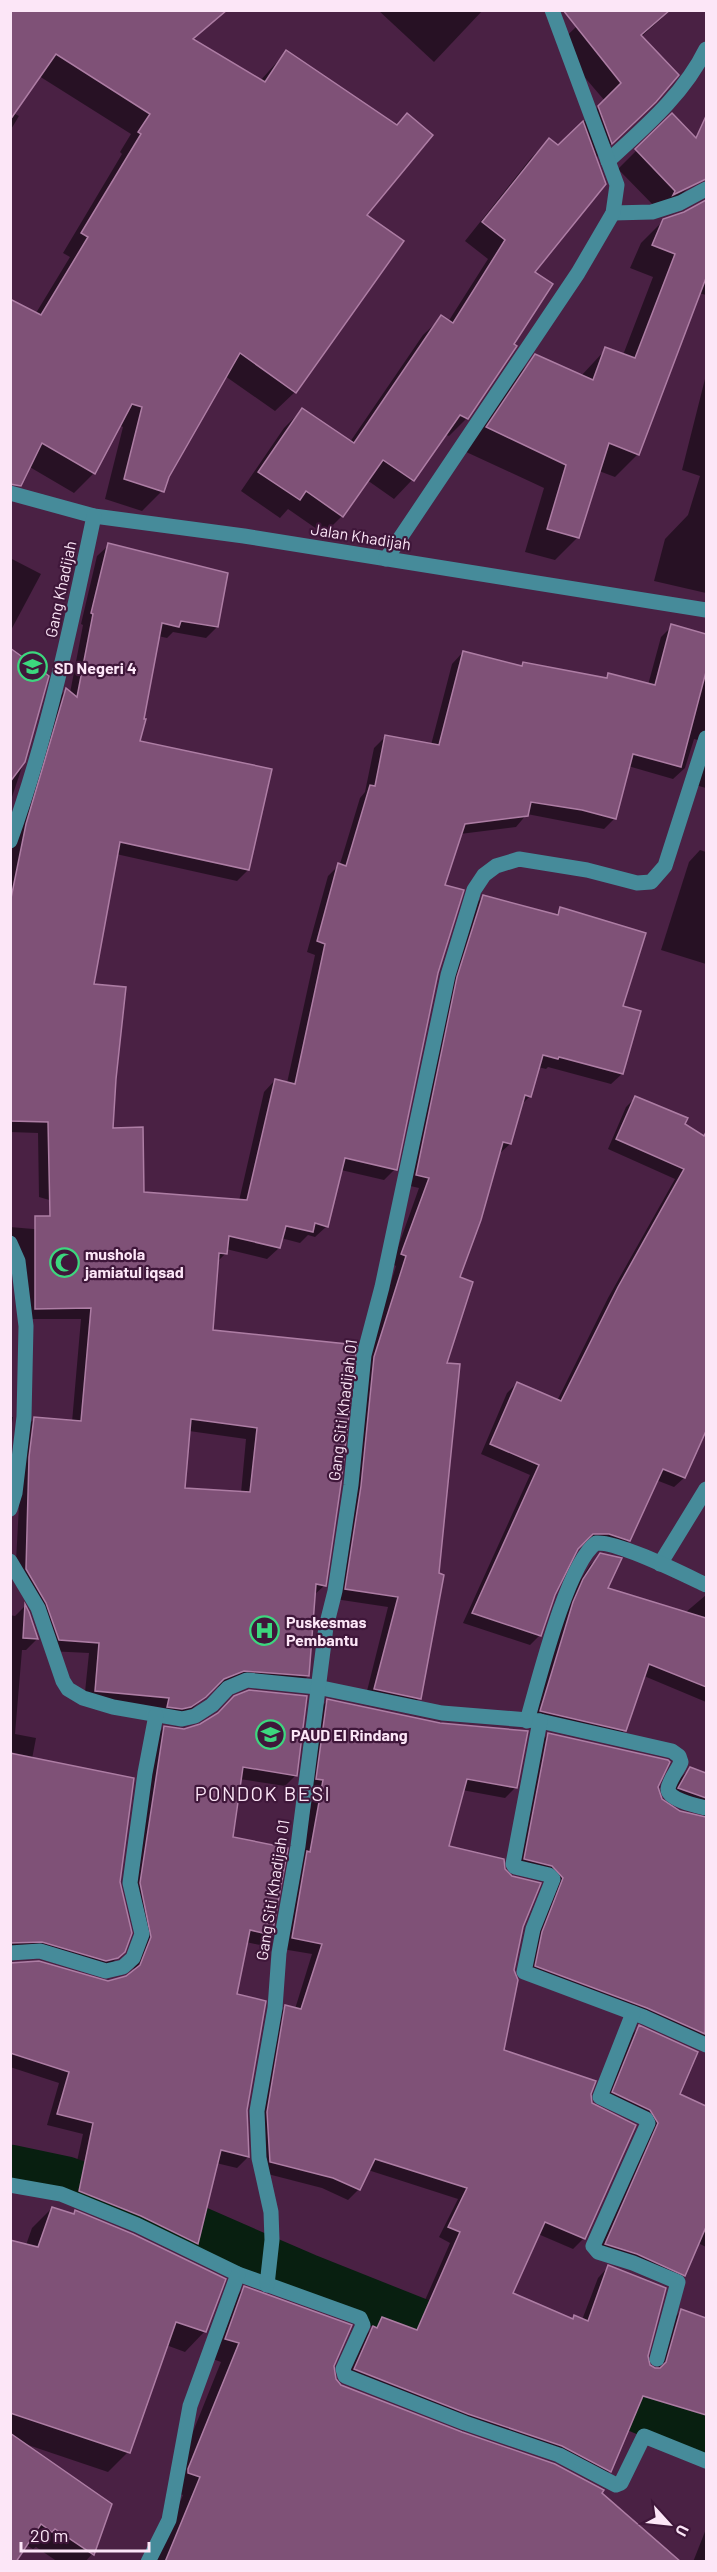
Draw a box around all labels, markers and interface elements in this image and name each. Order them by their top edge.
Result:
street label: Jalan Khadijah [310,519,412,553]
street label: Gang Khadijah [40,539,80,639]
school or university icon: SD Negeri 4 [17,651,49,683]
place label: SD Negeri 4 [54,658,137,677]
place label: mushola jamiatul iqsad [84,1244,184,1281]
mosque icon: mushola jamiatul iqsad [48,1246,80,1278]
street label: Gang Siti Khadijah 01 [324,1338,360,1482]
place label: Puskesmas Pembantu [286,1612,367,1649]
hospital icon: Puskesmas Pembantu [249,1614,281,1646]
school or university icon: PAUD El Rindang [254,1718,286,1750]
place label: PAUD El Rindang [291,1725,408,1744]
district label: PONDOK BESI [195,1781,331,1805]
street label: Gang Siti Khadijah 01 [251,1818,293,1962]
north arrow [639,2494,699,2554]
scale bar [21,2515,148,2553]
text: U [672,2522,694,2540]
text: 20 m [30,2524,68,2546]

